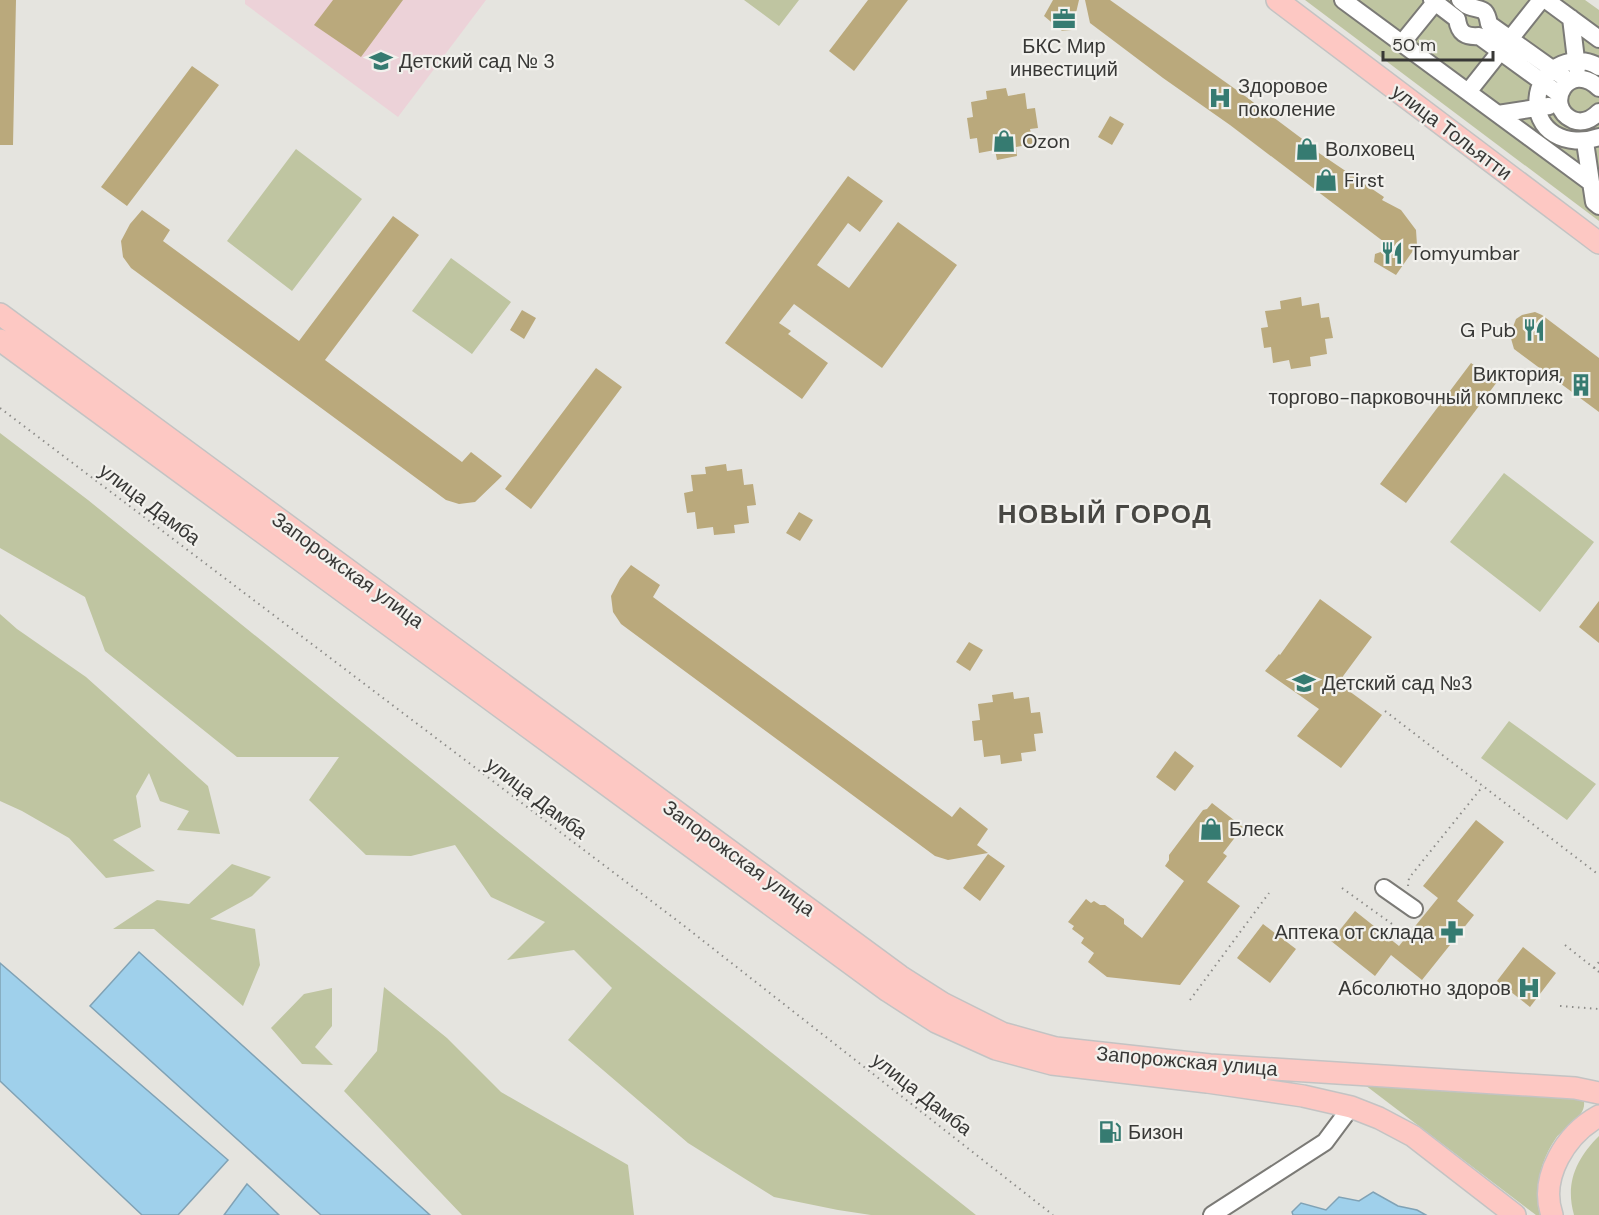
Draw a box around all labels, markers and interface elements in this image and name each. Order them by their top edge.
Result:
office icon: БКС Мир инвестиций [1051,6,1077,32]
scale bar [1383,24,1492,62]
place label: БКС Мир инвестиций [1010,33,1118,82]
text: 50 m [1392,33,1436,57]
school or university icon: Детский сад № 3 [368,48,394,74]
place label: Детский сад № 3 [399,48,555,74]
place label: Здоровое поколение [1238,73,1336,122]
street label: улица Тольятти [1387,78,1517,186]
hospital icon: Здоровое поколение [1207,85,1233,111]
shop icon: Ozon [991,128,1017,154]
place label: Ozon [1022,128,1070,154]
shop icon: Волховец [1294,136,1320,162]
place label: Волховец [1325,136,1415,162]
shop icon: First [1313,167,1339,193]
place label: First [1344,167,1385,193]
restaurant icon: Tomyumbar [1379,240,1405,266]
place label: Tomyumbar [1410,240,1520,266]
place label: G Pub [1460,317,1516,343]
restaurant icon: G Pub [1521,317,1547,343]
place label: Виктория, торгово-парковочный комплекс [1268,361,1563,410]
building icon: Виктория, торгово-парковочный комплекс [1568,372,1594,398]
street label: улица Дамба [94,457,207,551]
district label: НОВЫЙ ГОРОД [998,497,1212,531]
street label: Запорожская улица [267,506,430,635]
school or university icon: Детский сад №3 [1291,670,1317,696]
place label: Детский сад №3 [1322,670,1473,696]
street label: улица Дамба [481,751,594,845]
street label: Запорожская улица [658,794,821,923]
shop icon: Блеск [1198,816,1224,842]
place label: Блеск [1229,816,1284,842]
place label: Аптека от склада [1274,919,1435,945]
pharmacy icon: Аптека от склада [1439,919,1465,945]
place label: Абсолютно здоров [1338,975,1511,1001]
hospital icon: Абсолютно здоров [1516,975,1542,1001]
street label: Запорожская улица [1095,1040,1280,1082]
street label: улица Дамба [866,1047,978,1142]
fuel station icon: Бизон [1097,1119,1123,1145]
place label: Бизон [1128,1119,1183,1145]

